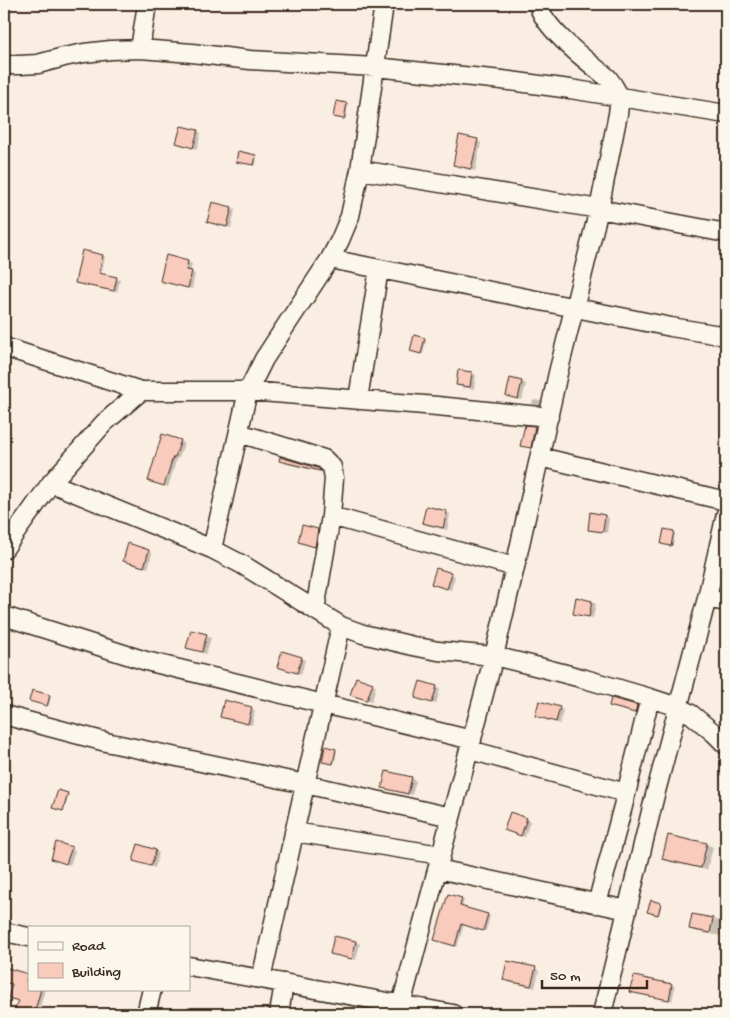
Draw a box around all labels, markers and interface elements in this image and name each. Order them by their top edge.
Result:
legend [28,926,190,990]
text: Road [72,938,106,956]
scale bar [542,958,648,990]
text: Building [71,964,121,982]
text: 50 m [550,968,581,986]

